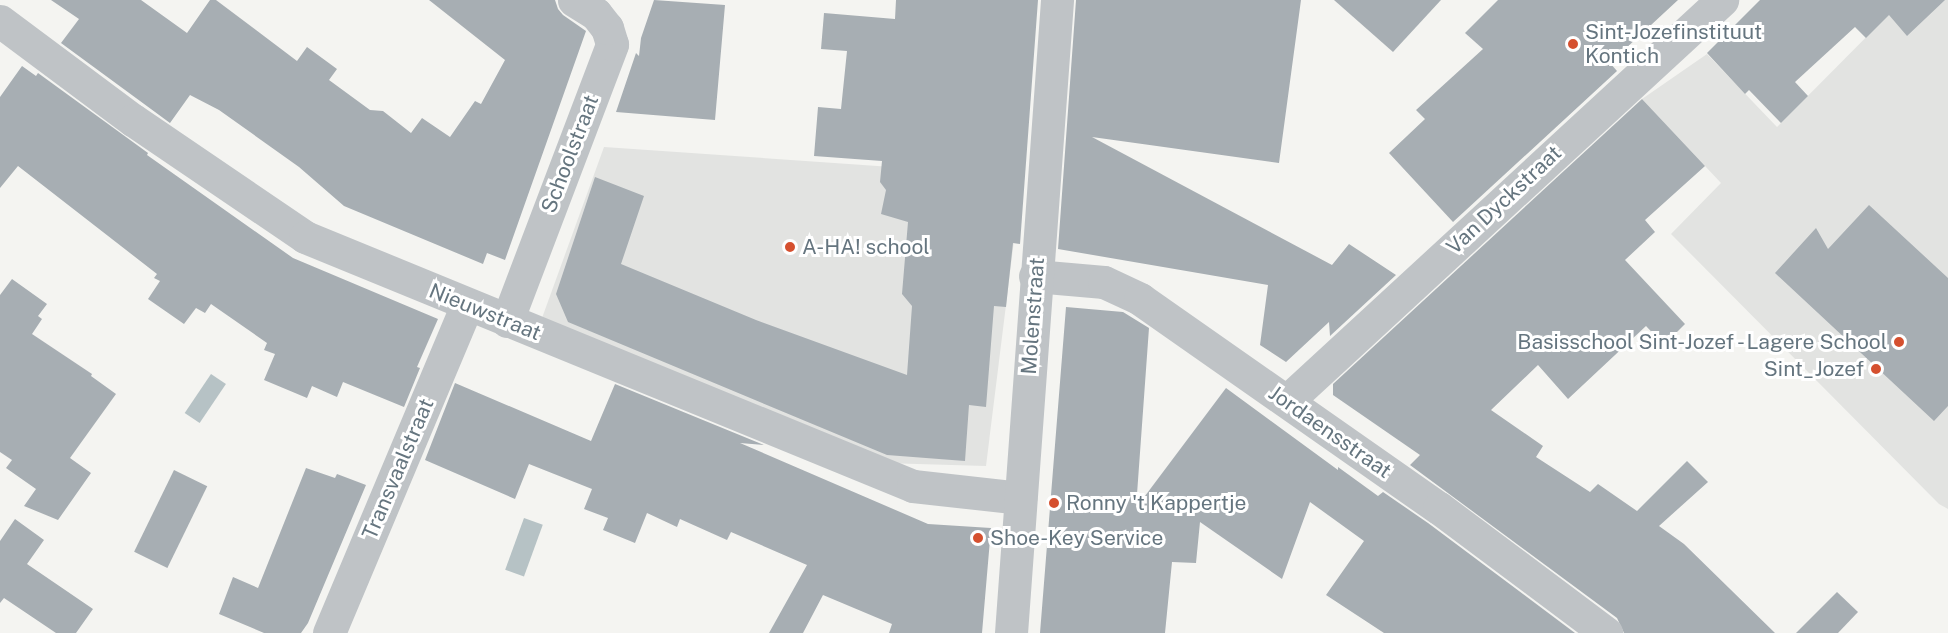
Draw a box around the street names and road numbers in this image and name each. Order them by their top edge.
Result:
street label: Schoolstraat [536,91,604,217]
street label: Van Dyckstraat [1441,140,1567,260]
street label: Molenstraat [1016,257,1050,375]
street label: Nieuwstraat [425,278,545,346]
street label: Jordaensstraat [1264,380,1396,484]
street label: Transvaalstraat [357,395,439,543]

